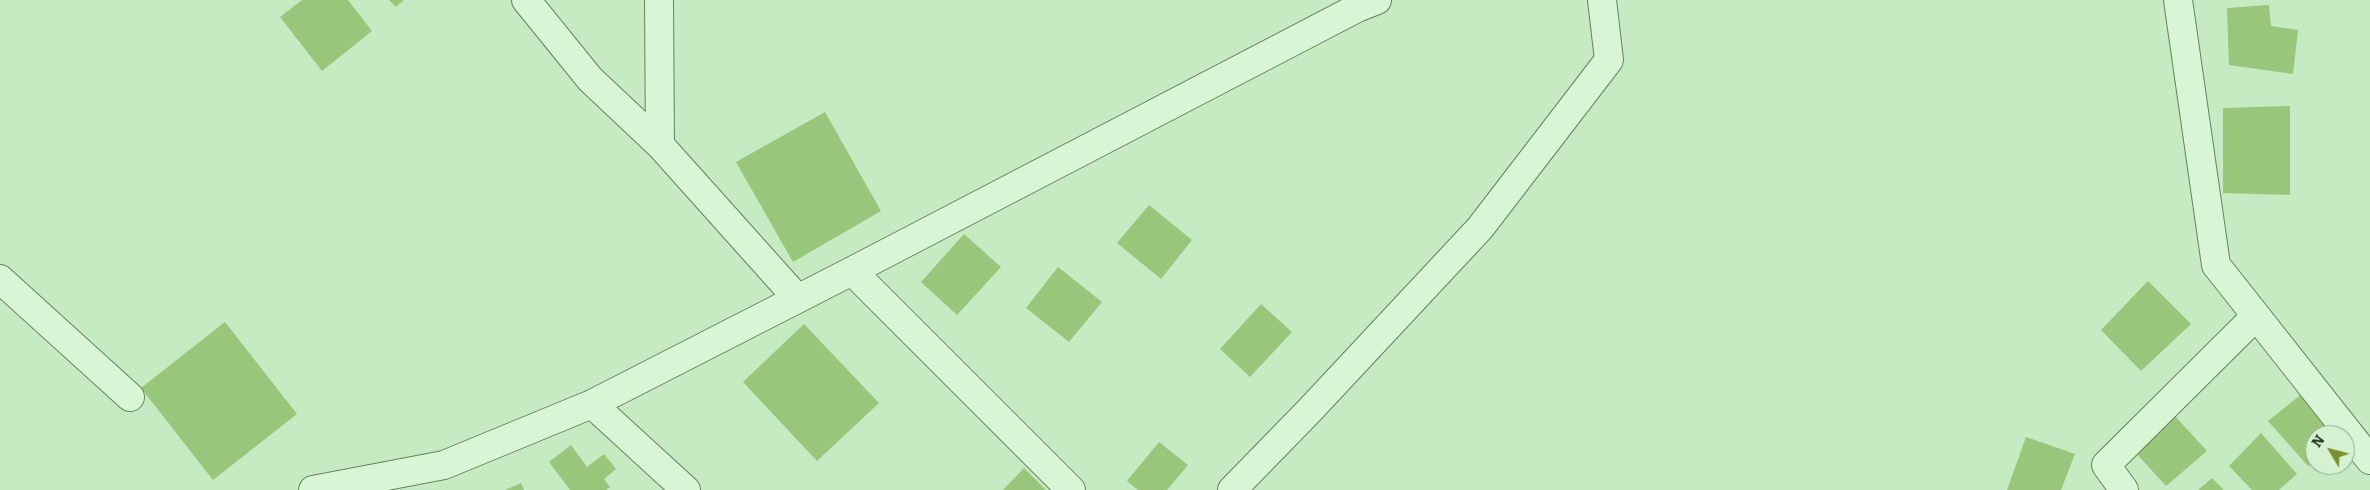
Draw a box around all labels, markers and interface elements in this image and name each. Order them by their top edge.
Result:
north arrow [2305,425,2355,475]
text: N [2308,432,2328,451]

